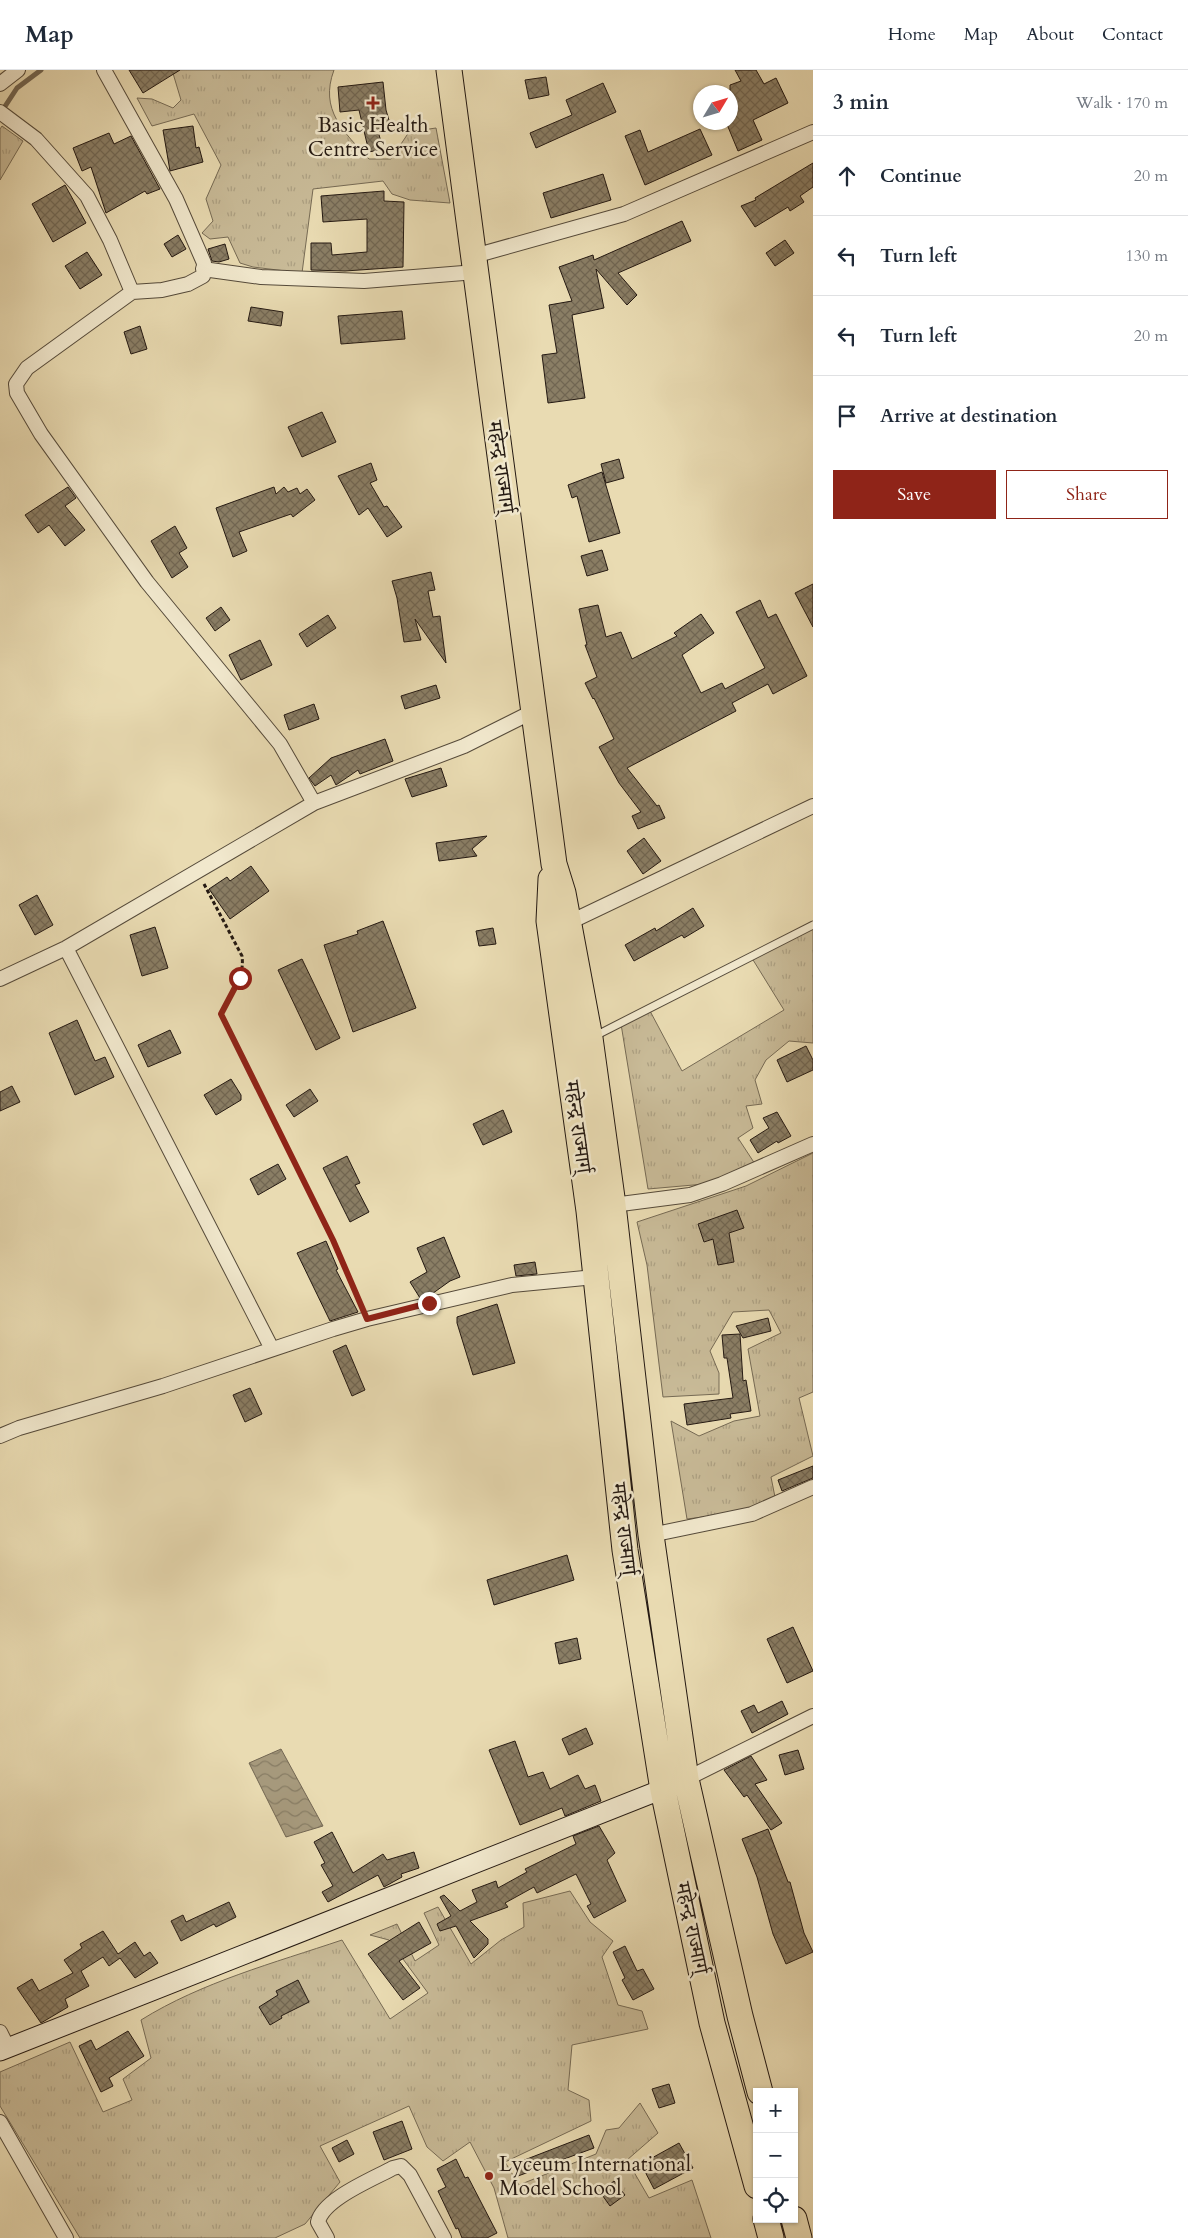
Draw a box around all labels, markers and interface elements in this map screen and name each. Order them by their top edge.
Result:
text: Map [25,18,74,51]
text: Home [888,22,936,47]
text: Map [964,22,998,47]
text: About [1026,22,1074,47]
text: Contact [1102,22,1163,47]
north arrow [693,85,738,130]
text: 3 min [833,88,889,117]
text: Walk · 170 m [1076,92,1168,114]
marker: Basic Health Centre Service [366,96,380,110]
place label: Basic Health Centre Service [308,111,438,164]
icon: ahead [833,162,861,190]
text: Continue [880,163,962,189]
text: 20 m [1134,165,1168,187]
icon: left [833,242,861,270]
text: Turn left [880,243,957,269]
text: 130 m [1126,245,1168,267]
icon: left [833,322,861,350]
text: Turn left [880,323,957,349]
text: 20 m [1134,325,1168,347]
icon: arrive [833,402,861,430]
text: Arrive at destination [880,403,1057,429]
street label: महेन्द्र राज्मार्ग् [480,418,522,518]
button: Save [833,470,996,519]
button: Share [1006,470,1168,519]
route start [229,967,252,990]
street label: महेन्द्र राज्मार्ग् [557,1078,599,1178]
route end [418,1292,441,1315]
street label: महेन्द्र राज्मार्ग् [603,1480,644,1580]
street label: महेन्द्र राज्मार्ग् [667,1879,716,1980]
map controls [753,2088,798,2223]
button: + [753,2088,798,2133]
button: − [753,2133,798,2178]
place label: Lyceum International Model School [499,2150,691,2203]
marker: Lyceum International Model School [483,2170,495,2182]
button: locate [753,2178,798,2223]

